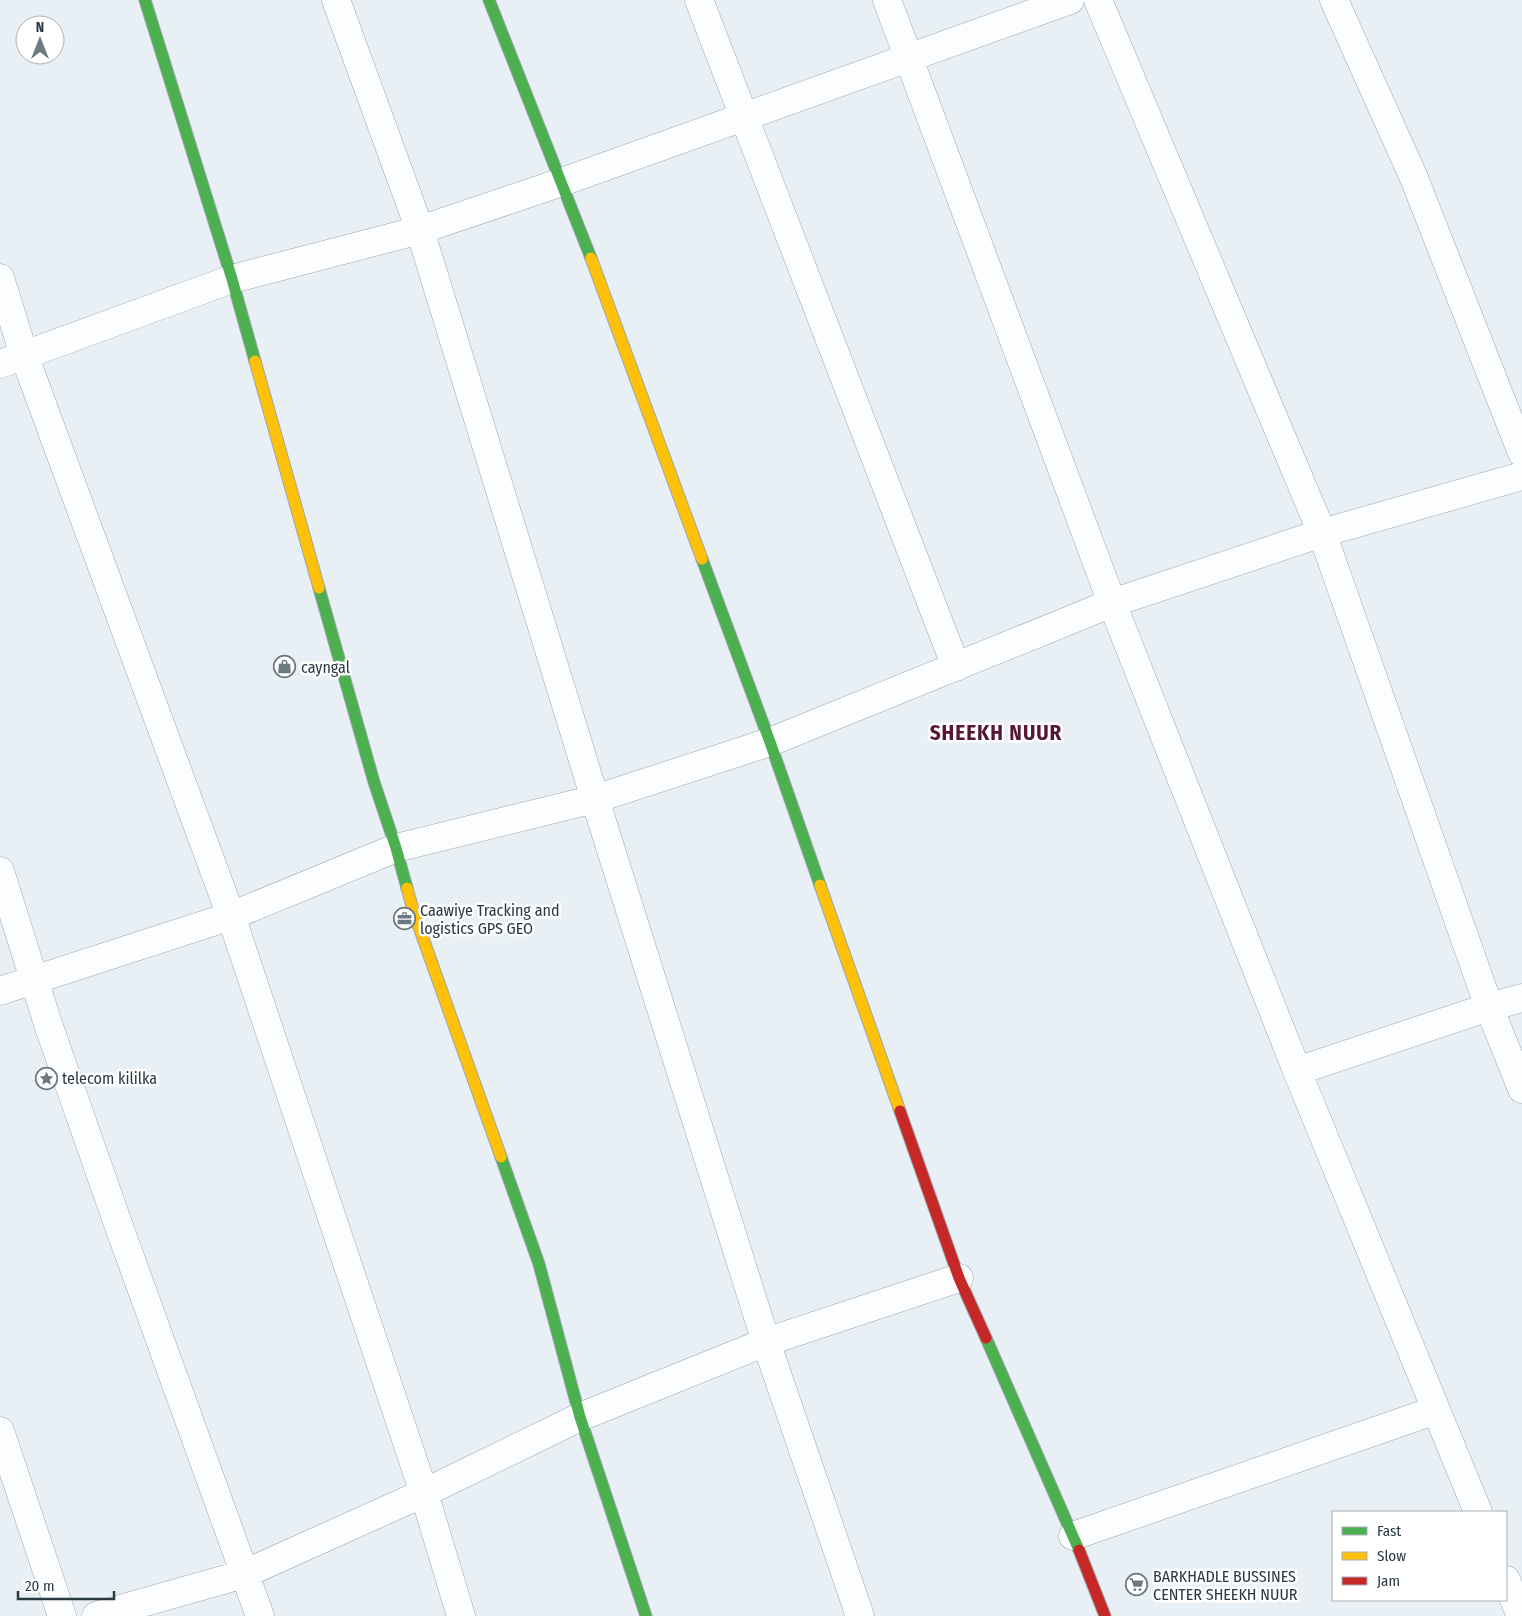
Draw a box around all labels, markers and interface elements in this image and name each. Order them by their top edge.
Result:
north arrow [15,15,65,65]
text: N [36,19,44,36]
shop icon: cayngal [273,655,297,679]
place label: cayngal [301,658,350,677]
district label: SHEEKH NUUR [930,720,1062,746]
place label: Caawiye Tracking and logistics GPS GEO [420,901,560,938]
office icon: Caawiye Tracking and logistics GPS GEO [392,907,416,931]
place icon: telecom kililka [34,1066,58,1090]
place label: telecom kililka [62,1069,157,1088]
legend [1332,1511,1507,1601]
text: Fast [1377,1522,1401,1540]
text: Slow [1377,1547,1406,1565]
place label: BARKHADLE BUSSINES CENTER SHEEKH NUUR [1153,1567,1298,1604]
scale bar [18,1568,114,1600]
text: Jam [1377,1572,1400,1590]
supermarket icon: BARKHADLE BUSSINES CENTER SHEEKH NUUR [1125,1573,1149,1597]
text: 20 m [25,1577,55,1595]

